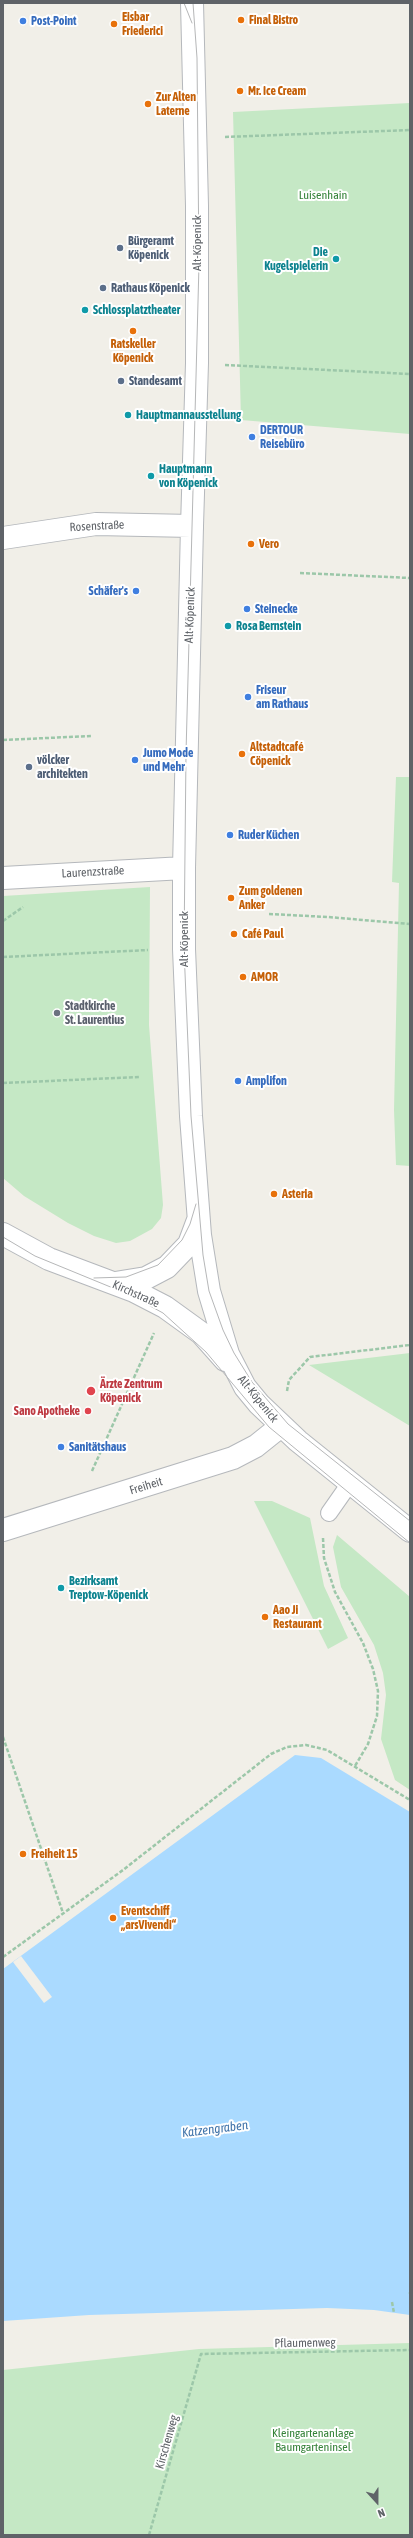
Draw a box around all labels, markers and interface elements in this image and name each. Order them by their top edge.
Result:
place label: Eisbar Friederici [122,10,163,38]
place label: Final Bistro [249,13,298,27]
place label: Post-Point [31,14,77,28]
marker: Final Bistro [236,15,246,25]
marker: Post-Point [18,16,28,26]
marker: Eisbar Friederici [109,19,119,29]
place label: Mr. Ice Cream [248,84,306,98]
marker: Mr. Ice Cream [235,86,245,96]
place label: Zur Alten Laterne [156,90,196,118]
marker: Zur Alten Laterne [143,99,153,109]
park label: Luisenhain [299,188,347,202]
street label: Alt-Köpenick [190,215,204,271]
place label: Bürgeramt Köpenick [128,234,174,262]
marker: Bürgeramt Köpenick [115,243,125,253]
place label: Die Kugelspielerin [264,245,328,273]
marker: Die Kugelspielerin [331,254,341,264]
place label: Rathaus Köpenick [111,281,190,295]
marker: Rathaus Köpenick [98,283,108,293]
place label: Schlossplatztheater [93,303,180,317]
marker: Schlossplatztheater [80,305,90,315]
marker: Ratskeller Köpenick [128,326,138,336]
place label: Ratskeller Köpenick [111,337,155,365]
place label: Standesamt [129,374,182,388]
marker: Standesamt [116,376,126,386]
place label: Hauptmannausstellung [136,408,241,422]
marker: Hauptmannausstellung [123,410,133,420]
place label: DERTOUR Reisebüro [260,423,305,451]
marker: DERTOUR Reisebüro [247,432,257,442]
place label: Hauptmann von Köpenick [159,462,218,490]
marker: Hauptmann von Köpenick [146,471,156,481]
street label: Rosenstraße [69,517,125,535]
place label: Vero [259,537,279,551]
marker: Vero [246,539,256,549]
place label: Schäfer's [89,584,128,598]
marker: Schäfer's [131,586,141,596]
street label: Alt-Köpenick [182,587,198,643]
place label: Steinecke [255,602,298,616]
marker: Steinecke [242,604,252,614]
place label: Rosa Bernstein [236,619,301,633]
marker: Rosa Bernstein [223,621,233,631]
place label: Friseur am Rathaus [256,683,308,711]
marker: Friseur am Rathaus [243,692,253,702]
place label: Altstadtcafé Cöpenick [250,740,304,768]
place label: Jumo Mode und Mehr [143,746,193,774]
marker: Altstadtcafé Cöpenick [237,749,247,759]
place label: völcker architekten [37,753,88,781]
marker: Jumo Mode und Mehr [130,755,140,765]
marker: völcker architekten [24,762,34,772]
place label: Ruder Küchen [238,828,299,842]
marker: Ruder Küchen [225,830,235,840]
street label: Laurenzstraße [61,863,125,881]
place label: Zum goldenen Anker [239,884,302,912]
marker: Zum goldenen Anker [226,893,236,903]
street label: Alt-Köpenick [177,911,191,967]
place label: Café Paul [242,927,284,941]
marker: Café Paul [229,929,239,939]
place label: AMOR [251,970,278,984]
marker: AMOR [238,972,248,982]
place label: Stadtkirche St. Laurentius [65,999,124,1027]
marker: Stadtkirche St. Laurentius [52,1008,62,1018]
place label: Amplifon [246,1074,287,1088]
marker: Amplifon [233,1076,243,1086]
place label: Asteria [282,1187,313,1201]
marker: Asteria [269,1189,279,1199]
street label: Kirchstraße [110,1277,162,1311]
street label: Alt-Köpenick [235,1373,281,1425]
place label: Ärzte Zentrum Köpenick [100,1377,162,1405]
marker: Ärzte Zentrum Köpenick [85,1385,97,1397]
place label: Sano Apotheke [14,1404,80,1418]
marker: Sano Apotheke [83,1406,93,1416]
place label: Sanitätshaus [69,1440,126,1454]
marker: Sanitätshaus [56,1442,66,1452]
street label: Freiheit [128,1474,164,1498]
place label: Bezirksamt Treptow-Köpenick [69,1574,148,1602]
marker: Bezirksamt Treptow-Köpenick [56,1583,66,1593]
place label: Aao Ji Restaurant [273,1603,322,1631]
marker: Aao Ji Restaurant [260,1612,270,1622]
place label: Freiheit 15 [31,1847,78,1861]
marker: Freiheit 15 [18,1849,28,1859]
place label: Eventschiff „arsVivendi“ [121,1904,176,1932]
marker: Eventschiff „arsVivendi“ [108,1913,118,1923]
water label: Katzengraben [181,2117,249,2141]
street label: Pflaumenweg [274,2335,336,2351]
street label: Kirschenweg [152,2413,182,2471]
park label: Kleingartenanlage Baumgarteninsel [272,2426,354,2454]
north arrow [357,2482,397,2522]
text: N [376,2506,386,2520]

